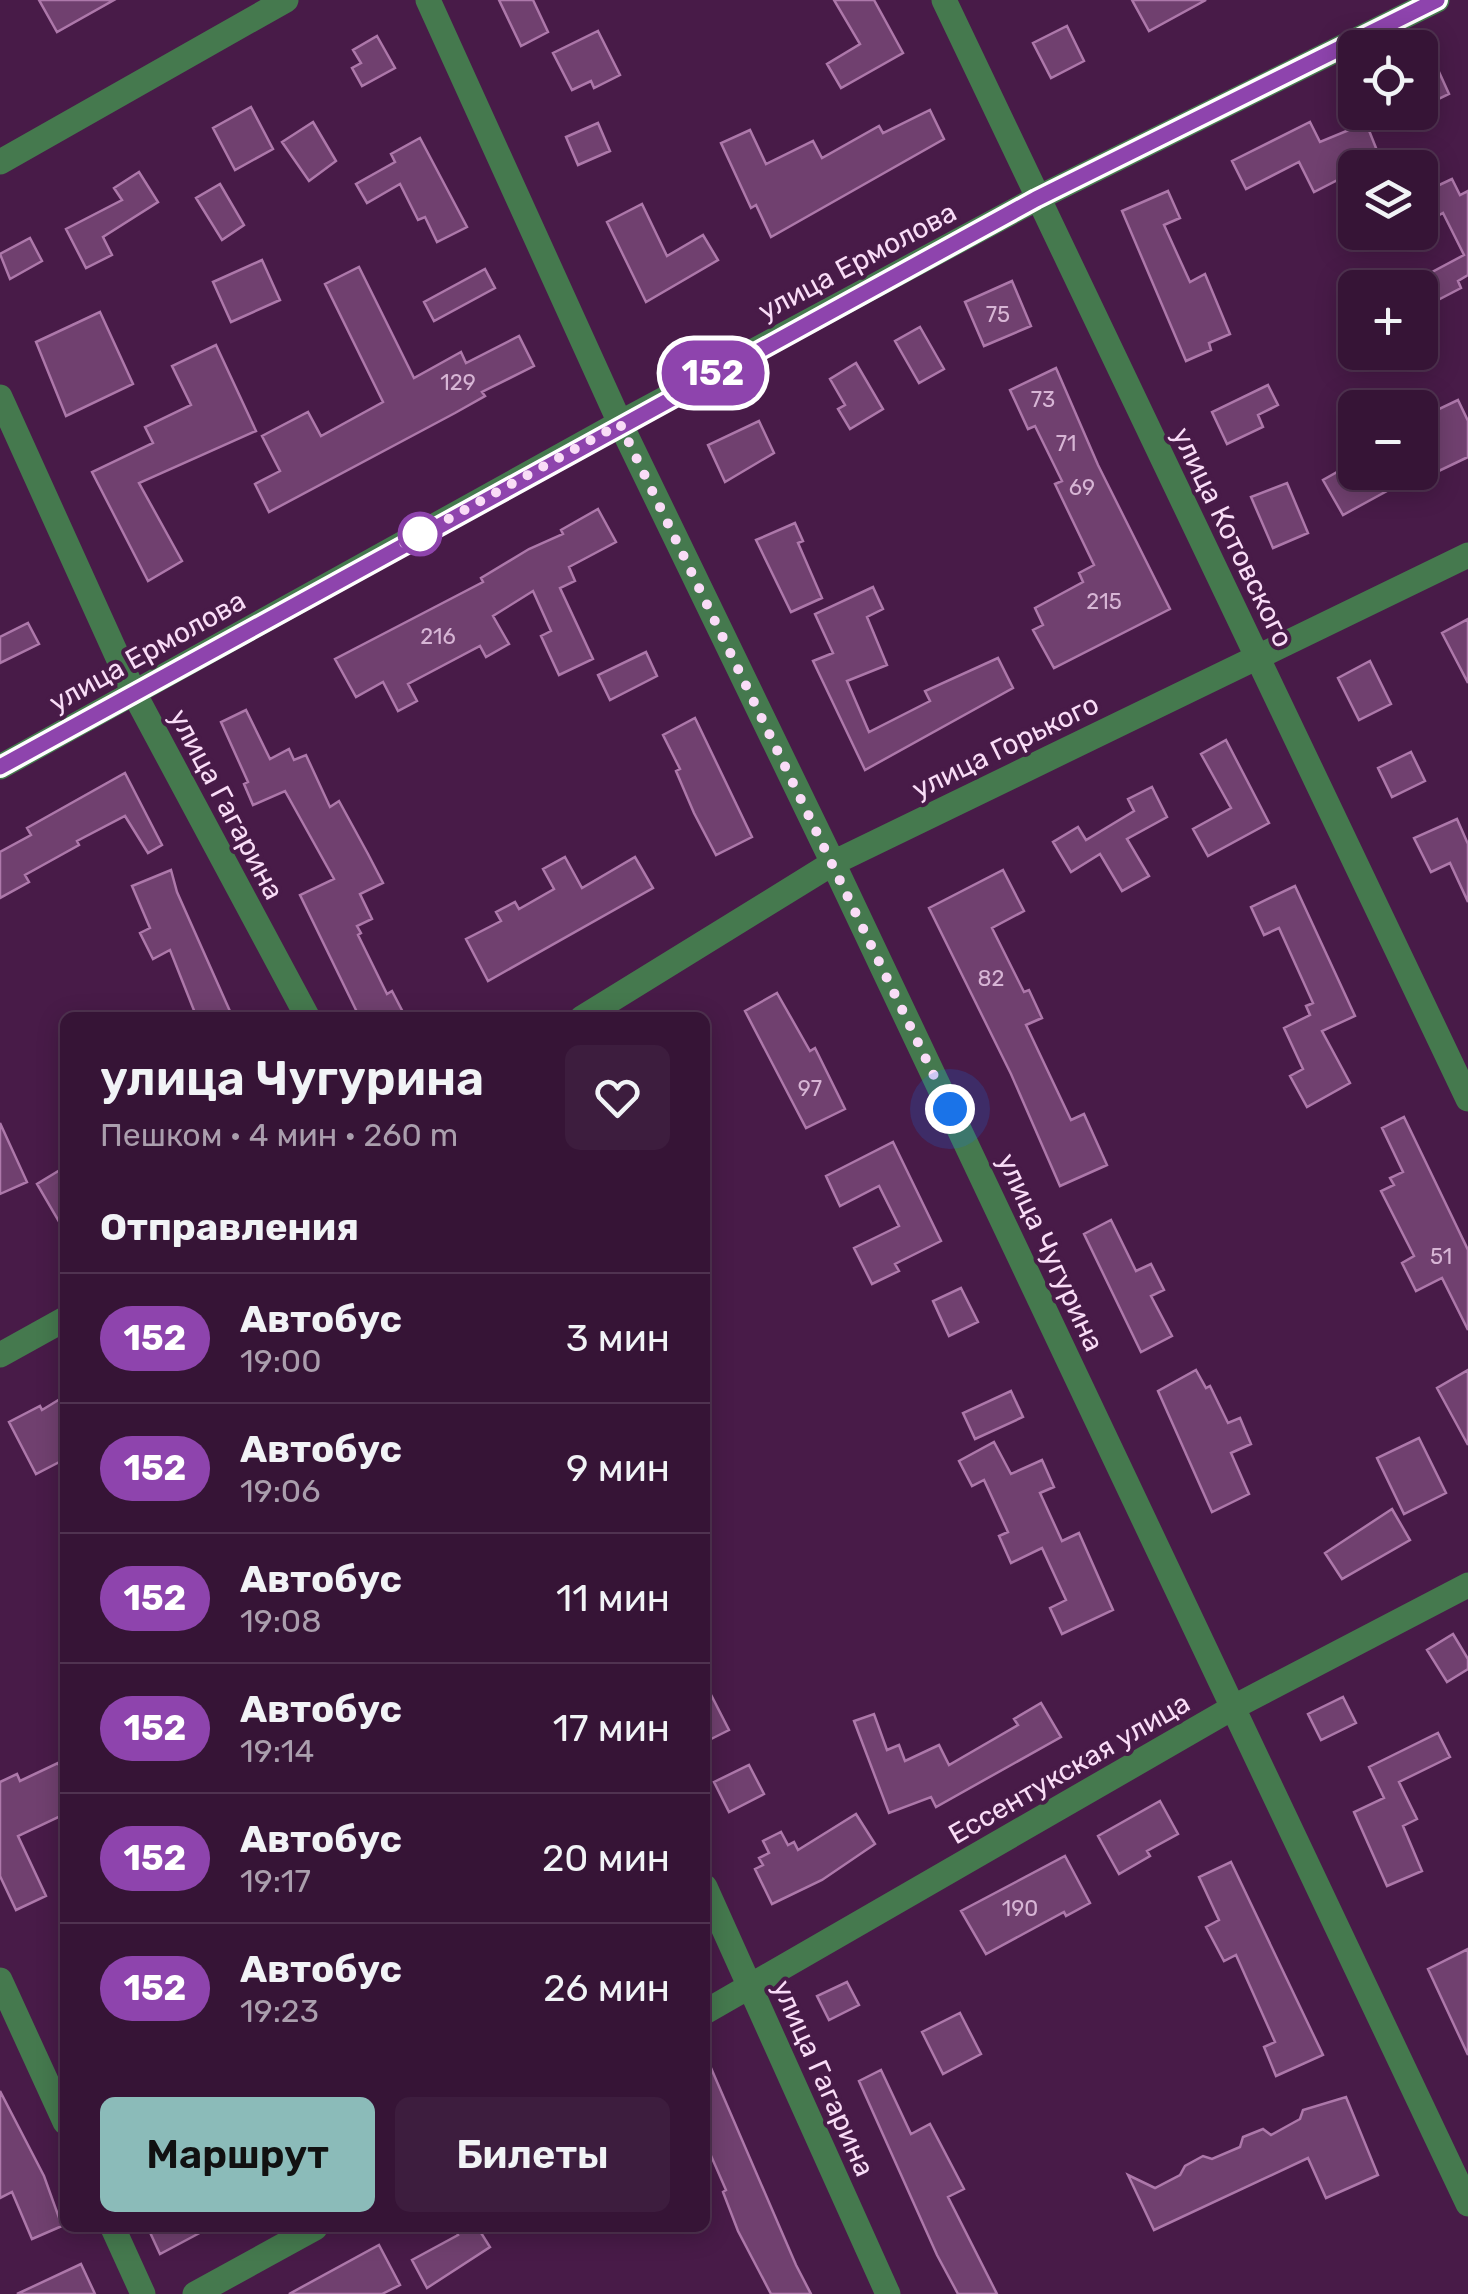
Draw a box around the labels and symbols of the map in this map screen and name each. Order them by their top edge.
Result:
street label: улица Ермолова [753,195,962,328]
house number: 75 [986,301,1010,328]
line badge: 152 [656,340,770,406]
house number: 129 [440,369,476,396]
house number: 73 [1031,386,1055,413]
street label: улица Котовского [1165,422,1300,652]
house number: 71 [1056,430,1076,457]
house number: 69 [1069,474,1095,501]
unlabelled marker [399,513,441,555]
street label: улица Ермолова [43,584,251,719]
house number: 215 [1086,588,1122,615]
house number: 216 [420,623,456,650]
street label: улица Горького [906,687,1104,806]
street label: улица Гагарина [162,703,291,905]
house number: 82 [978,965,1004,992]
house number: 97 [798,1075,822,1102]
your location [925,1084,975,1134]
street label: улица Чугурина [990,1148,1111,1356]
house number: 51 [1430,1243,1452,1270]
street label: Ессентукская улица [943,1686,1196,1851]
house number: 190 [1002,1895,1038,1922]
street label: улица Гагарина [766,1975,882,2181]

